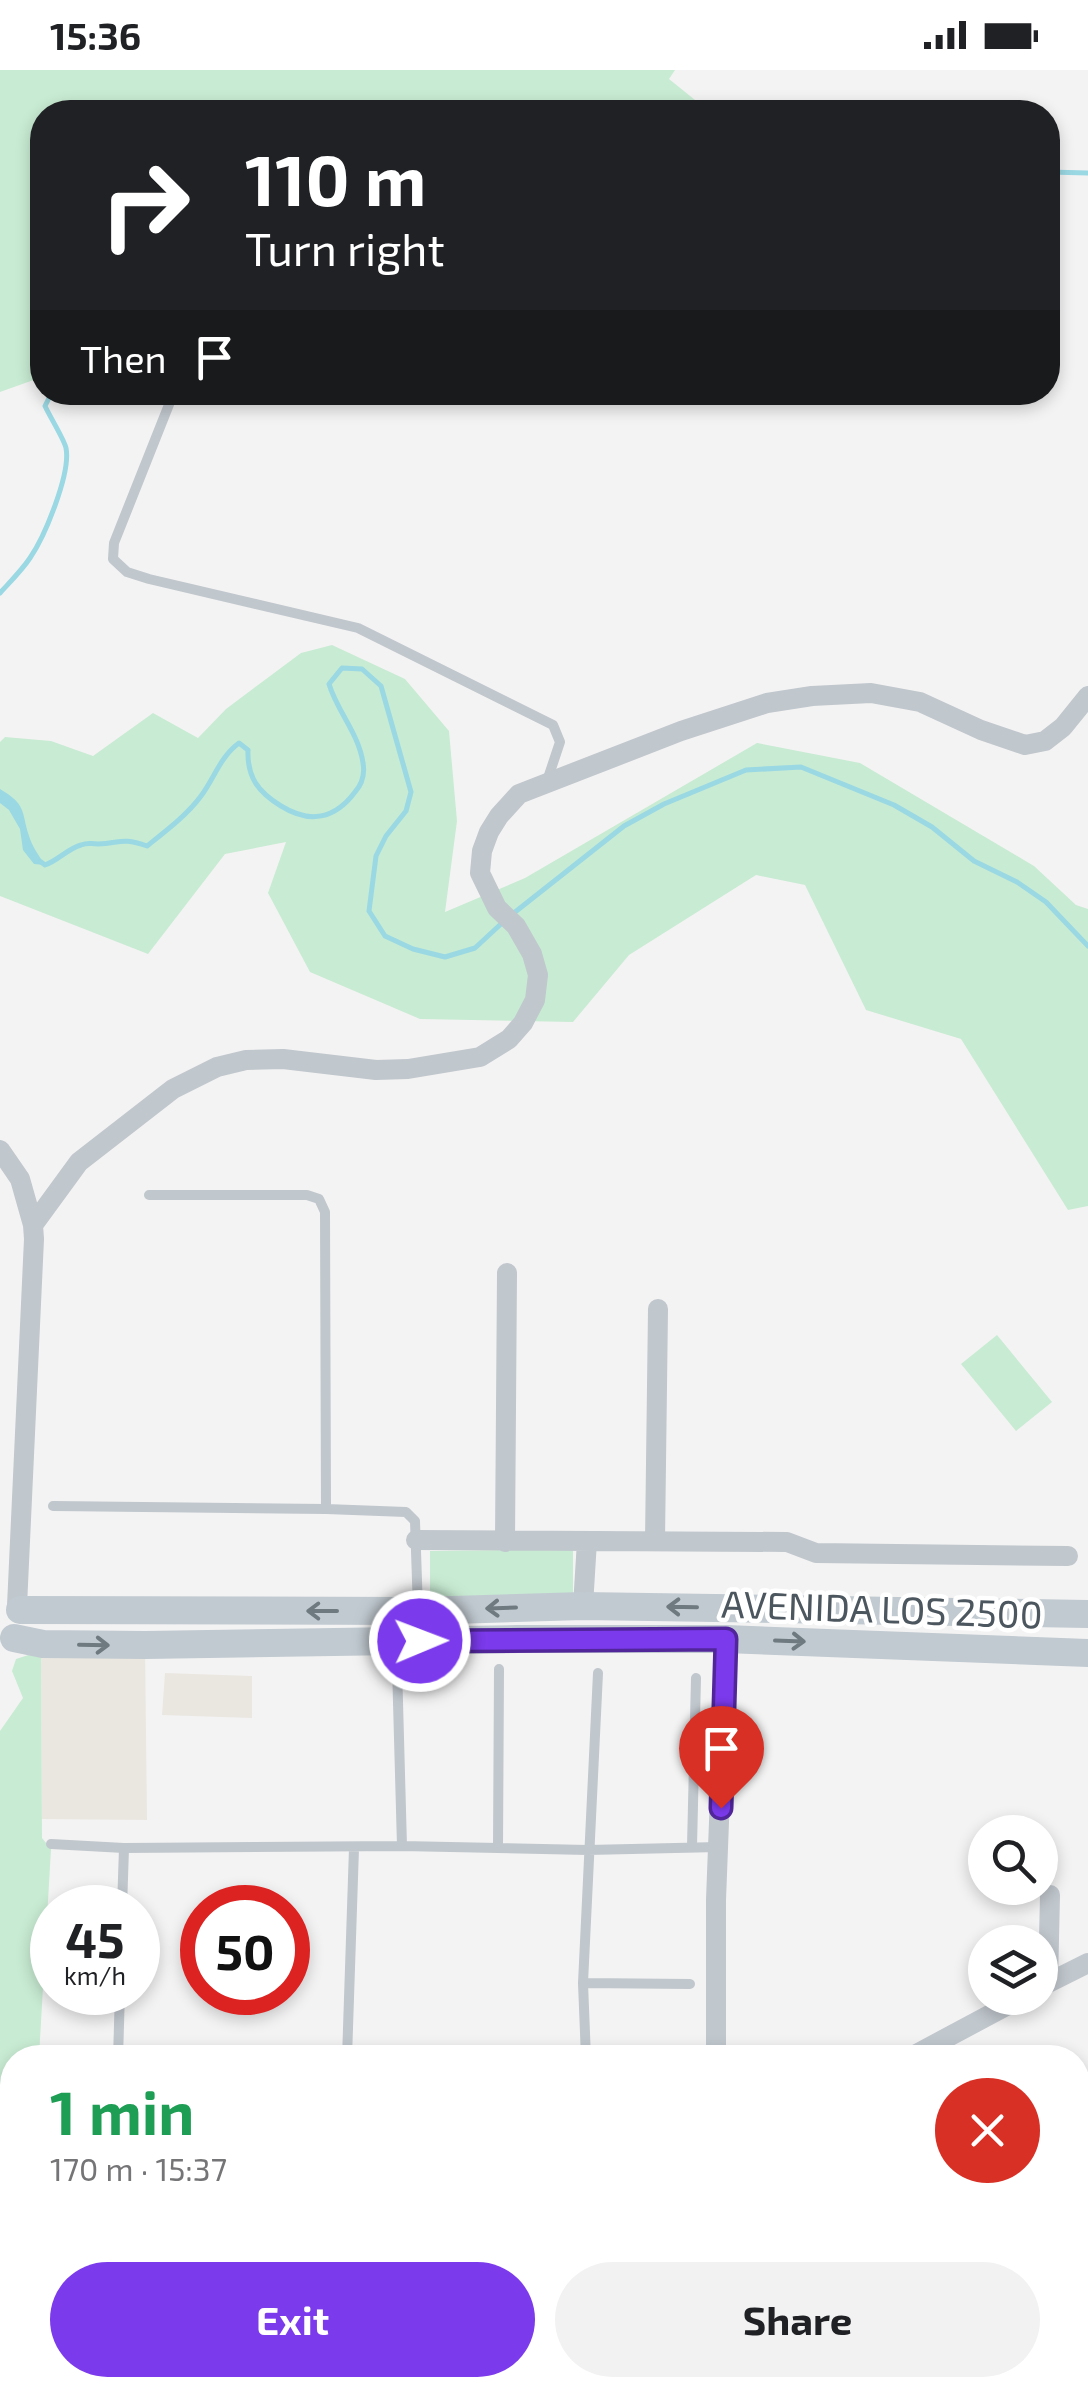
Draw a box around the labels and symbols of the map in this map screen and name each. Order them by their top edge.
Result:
street label: AVENIDA LOS 2500 [721,1579,1043,1637]
position arrow [368,1589,472,1693]
one-way arrow [667,1598,699,1617]
one-way arrow [486,1599,518,1618]
one-way arrow [306,1602,338,1620]
one-way arrow [774,1632,806,1651]
one-way arrow [77,1635,109,1654]
pin [679,1706,764,1809]
speed limit sign: 50 [180,1885,310,2015]

